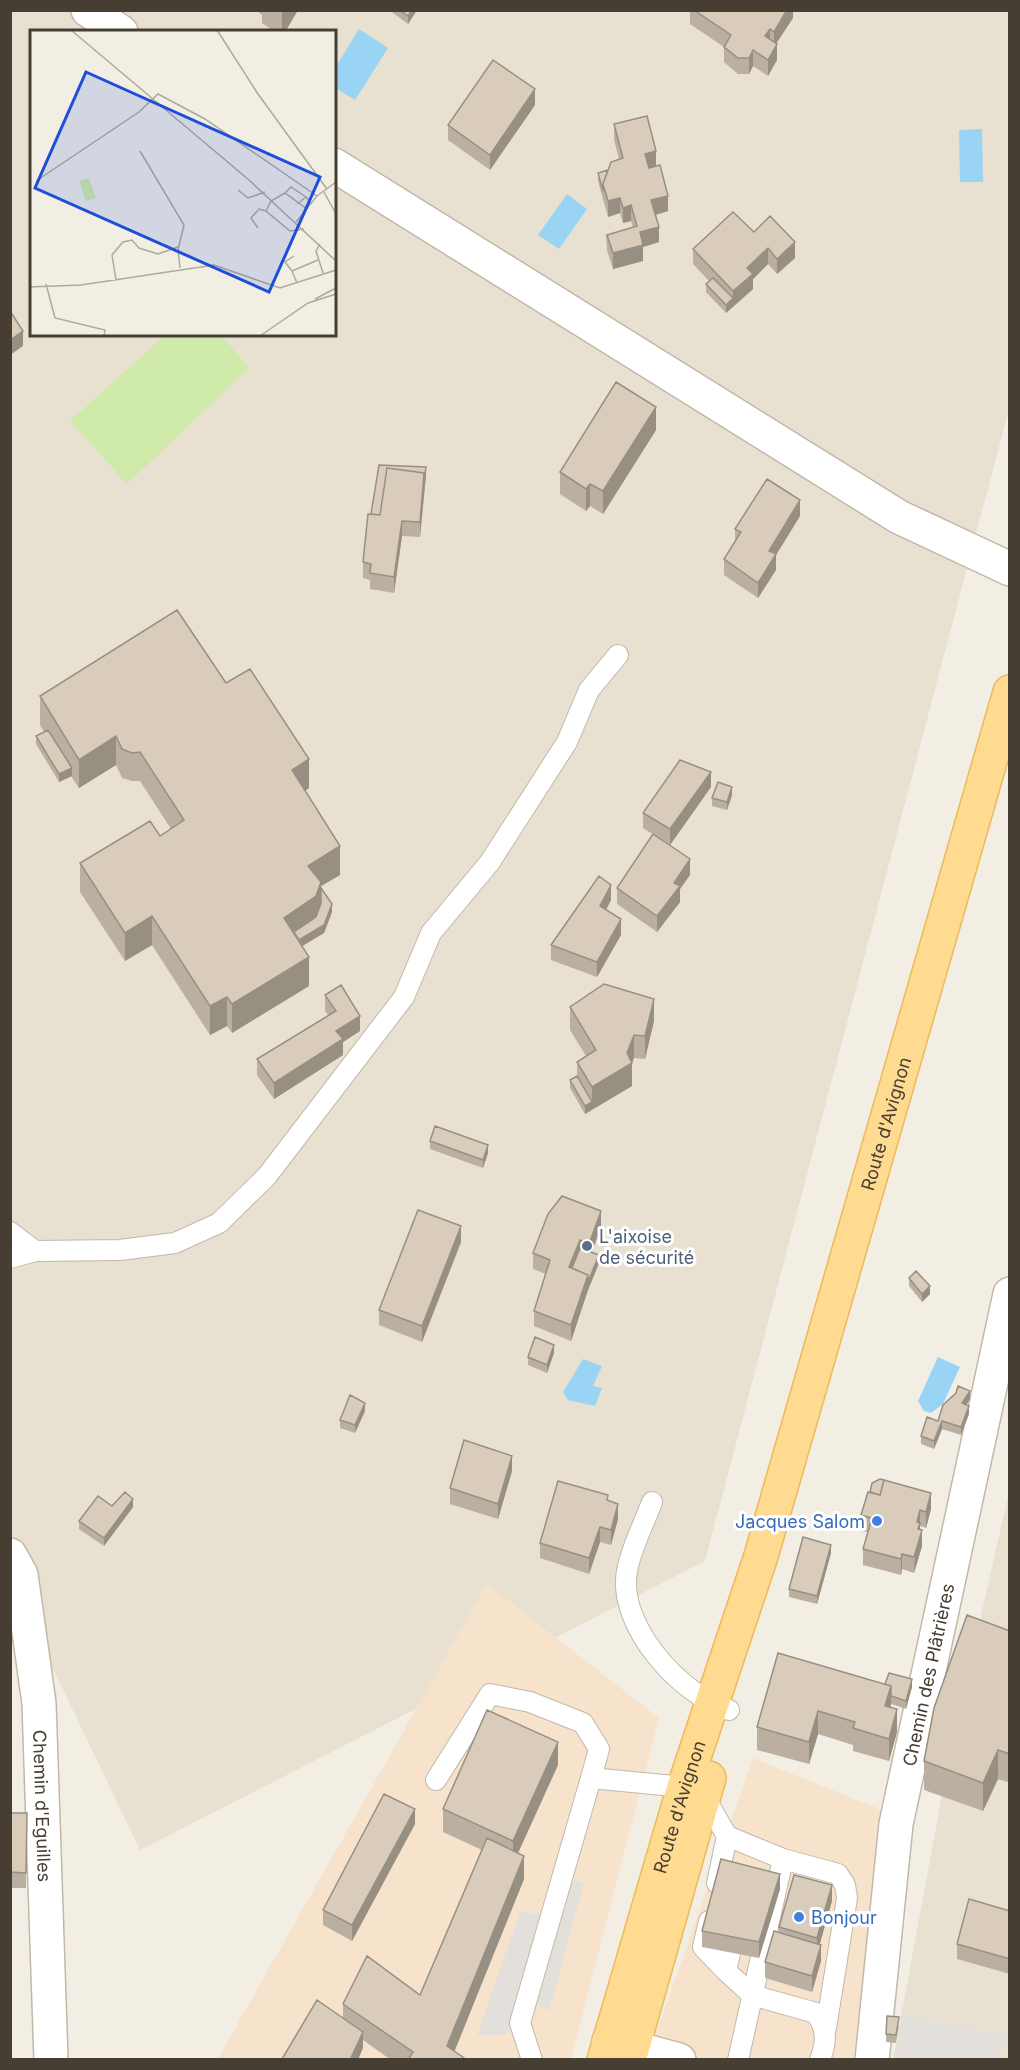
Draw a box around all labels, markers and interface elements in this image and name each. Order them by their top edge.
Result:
inset map [30,30,336,336]
street label: Route d'Avignon [856,1054,915,1193]
place label: L'aixoise de sécurité [599,1226,694,1268]
marker: L'aixoise de sécurité [580,1239,594,1253]
place label: Jacques Salom [735,1511,865,1532]
marker: Jacques Salom [870,1514,884,1528]
street label: Chemin des Plâtrières [898,1581,958,1768]
street label: Chemin d'Eguilles [29,1729,56,1882]
street label: Route d'Avignon [649,1738,709,1876]
place label: Bonjour [811,1907,877,1928]
marker: Bonjour [792,1910,806,1924]

